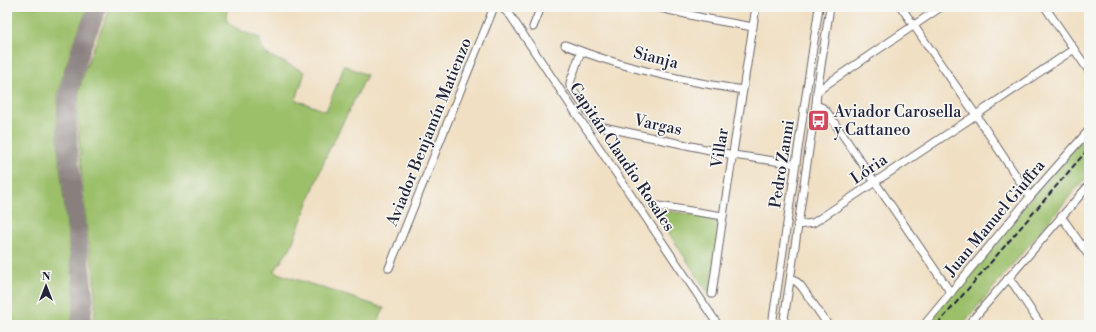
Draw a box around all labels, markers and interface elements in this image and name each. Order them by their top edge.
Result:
street label: Aviador Benjamín Matienzo [382,35,476,230]
street label: Sianja [632,43,681,73]
street label: Capitán Claudio Rosales [565,79,679,235]
place label: Aviador Carosella y Cattaneo [833,102,962,140]
bus stop icon: Aviador Carosella y Cattaneo [806,108,832,134]
street label: Vargas [631,110,684,140]
street label: Pedro Zanni [765,118,799,210]
street label: Villar [707,126,733,170]
street label: Lória [847,149,892,189]
street label: Juan Manuel Giuffra [940,155,1050,281]
north arrow [26,266,66,306]
text: N [42,270,51,284]

